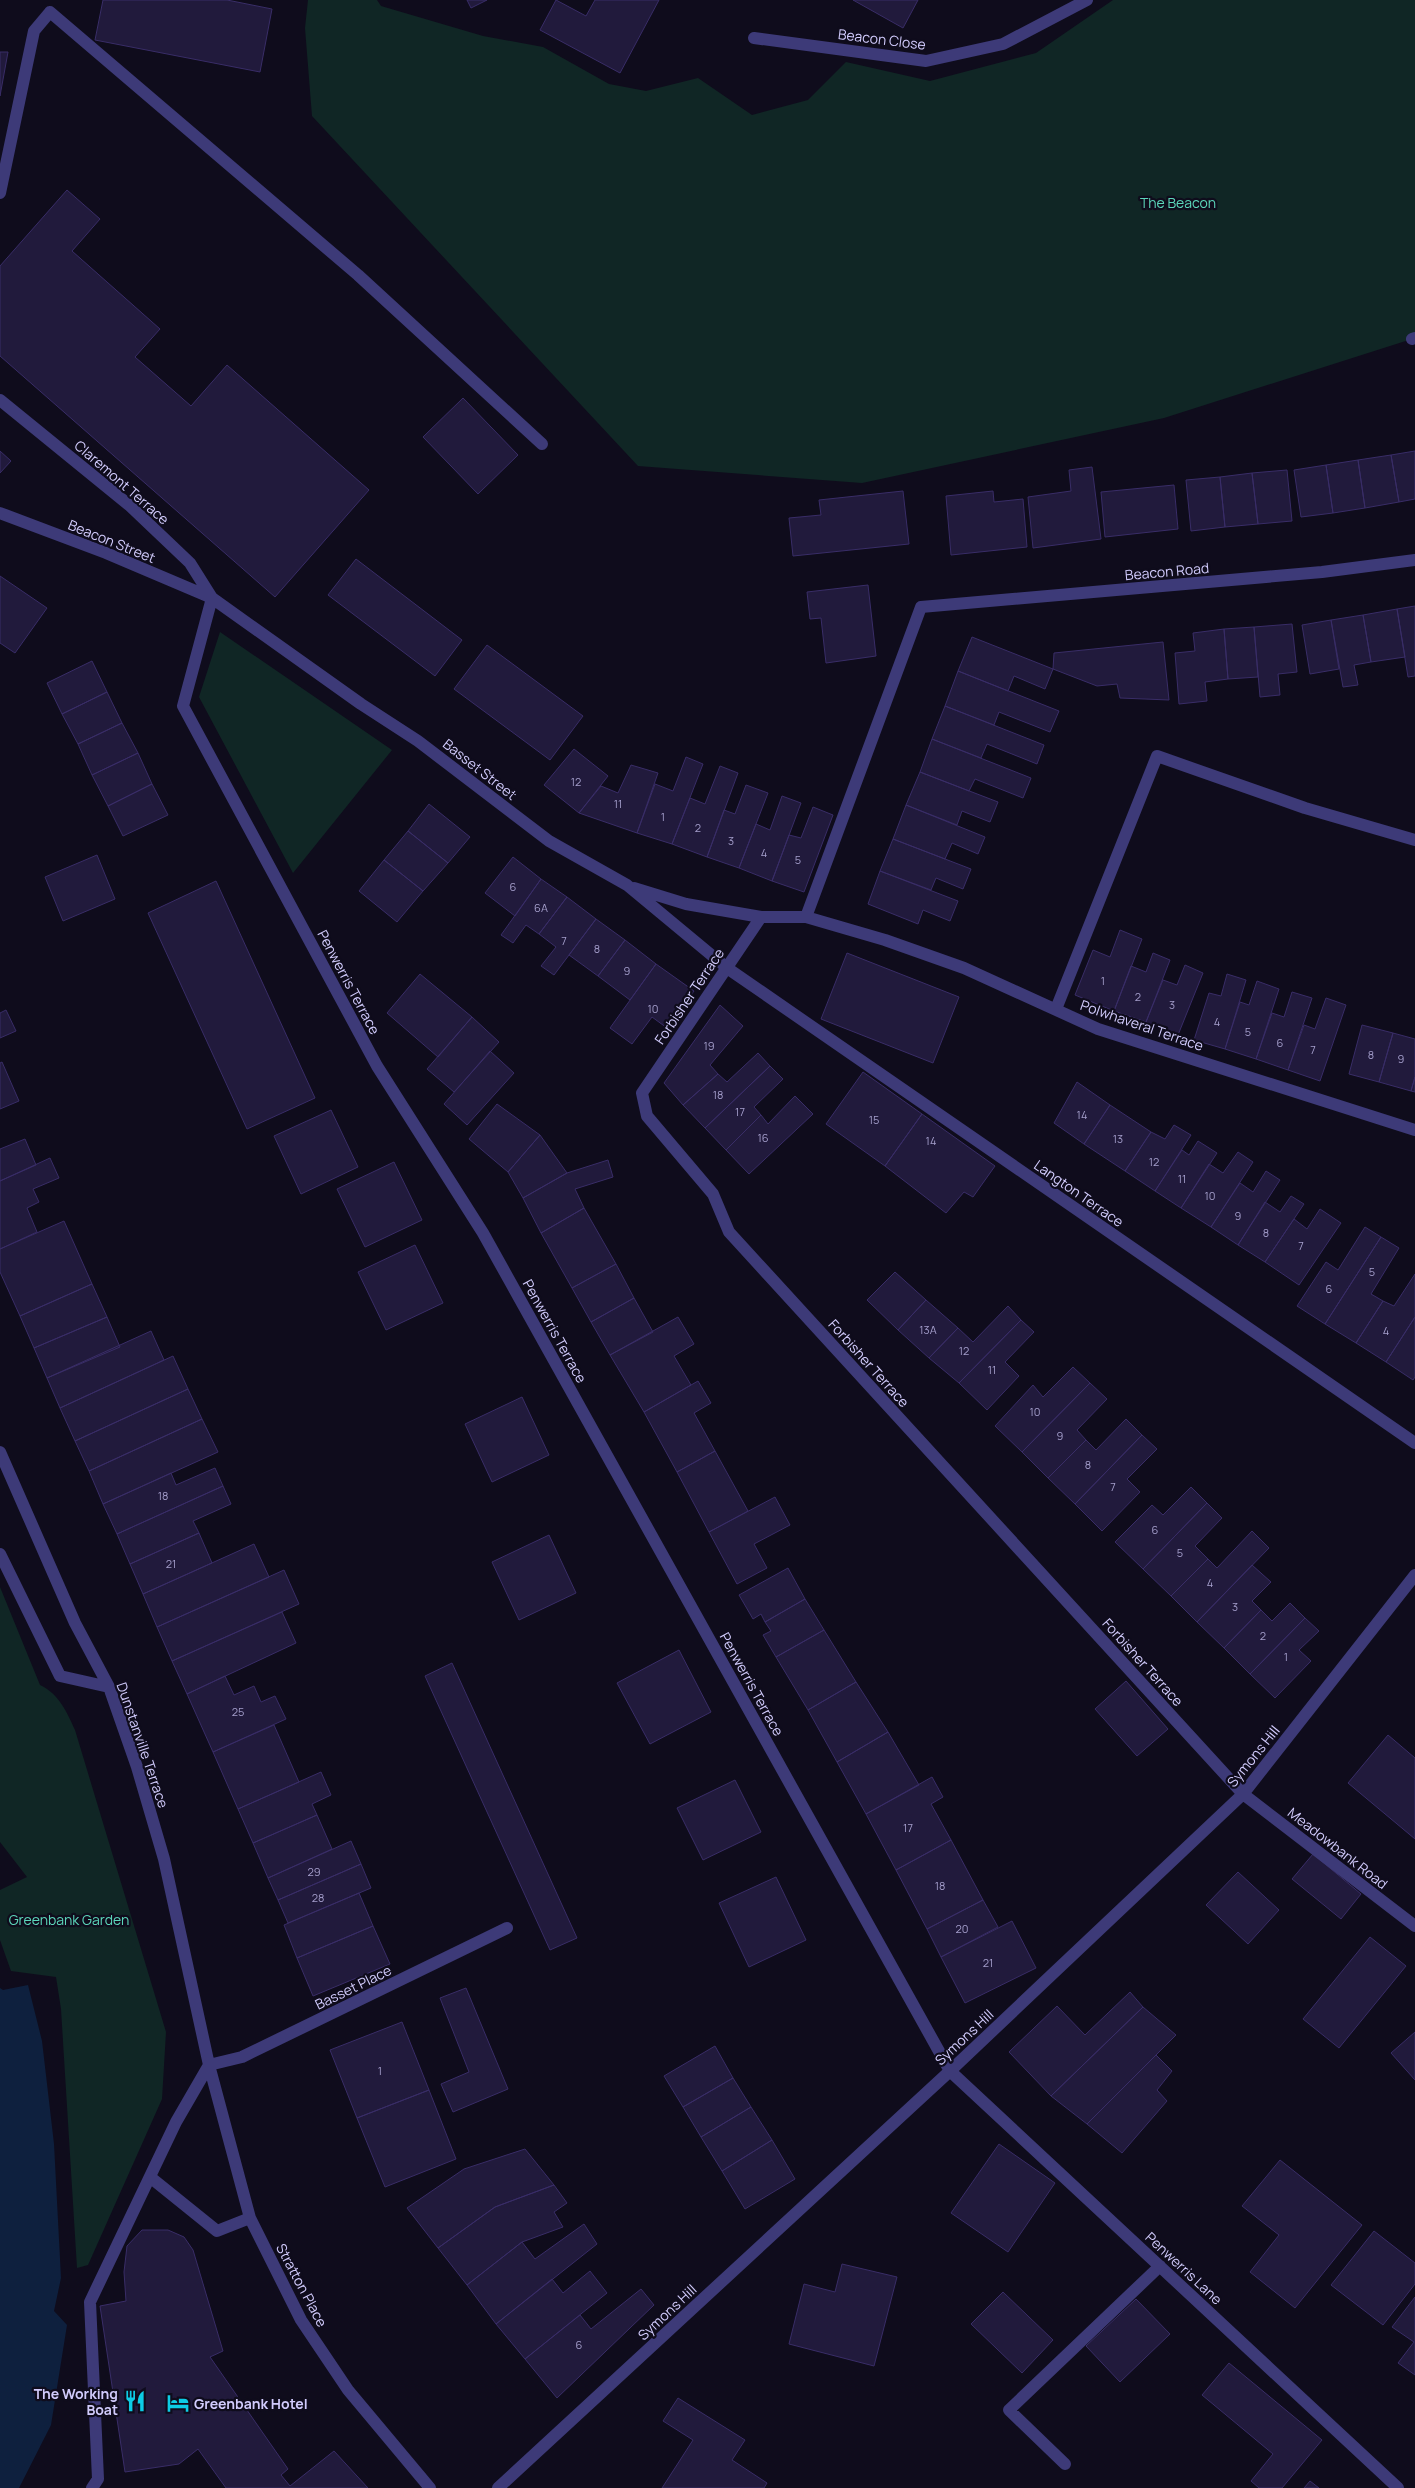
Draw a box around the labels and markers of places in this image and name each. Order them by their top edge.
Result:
place label: The Working Boat [34,2384,118,2419]
restaurant icon: The Working Boat [122,2388,148,2414]
hotel icon: Greenbank Hotel [165,2390,191,2416]
place label: Greenbank Hotel [194,2394,308,2413]

